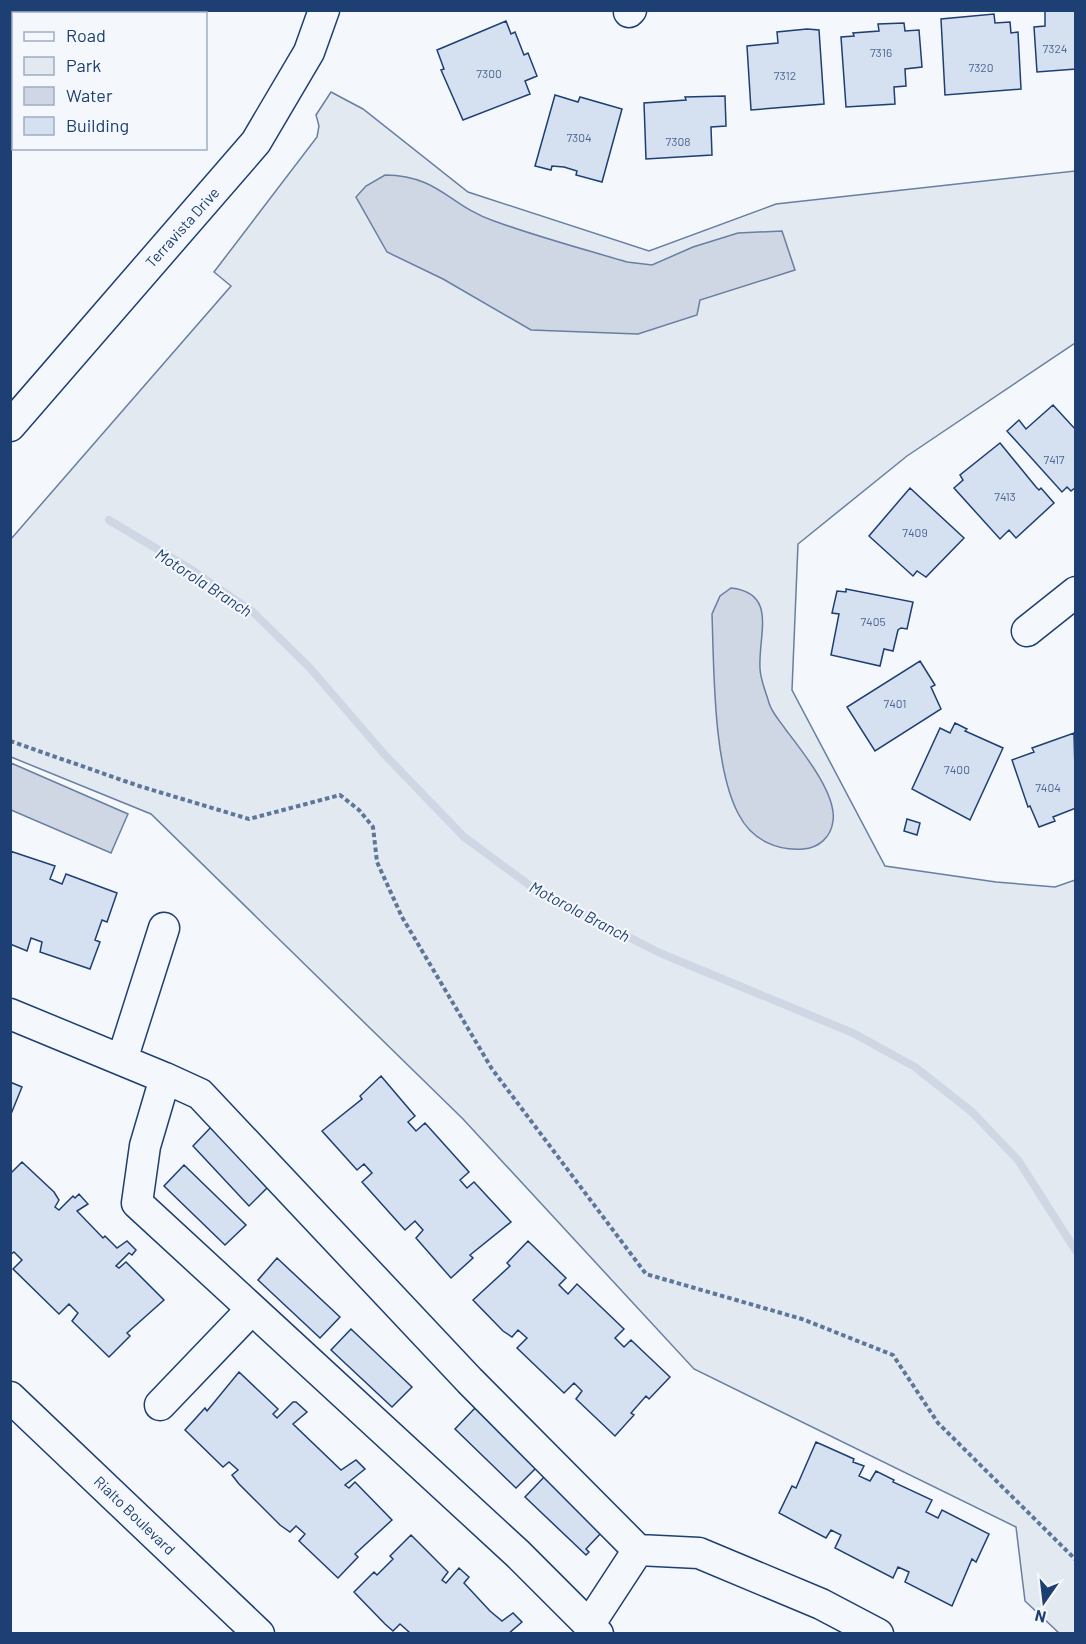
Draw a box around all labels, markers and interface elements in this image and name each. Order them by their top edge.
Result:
legend [12,12,207,150]
text: Road [66,24,106,46]
house number: 7324 [1043,41,1067,55]
house number: 7316 [870,45,892,59]
text: Park [66,54,101,76]
house number: 7320 [968,60,994,74]
house number: 7300 [476,66,502,80]
house number: 7312 [774,68,796,82]
text: Water [66,84,113,106]
text: Building [66,114,129,136]
house number: 7304 [566,130,592,144]
house number: 7308 [666,134,690,148]
street label: Terravista Drive [141,183,223,271]
house number: 7417 [1043,452,1065,466]
house number: 7413 [994,489,1016,503]
house number: 7409 [902,525,928,539]
water label: Motorola Branch [152,544,256,620]
house number: 7405 [860,614,886,628]
house number: 7401 [884,696,906,710]
house number: 7400 [944,762,970,776]
house number: 7404 [1035,780,1061,794]
water label: Motorola Branch [527,877,633,945]
street label: Rialto Boulevard [91,1472,179,1558]
north arrow [1014,1572,1074,1632]
text: N [1033,1607,1048,1628]

